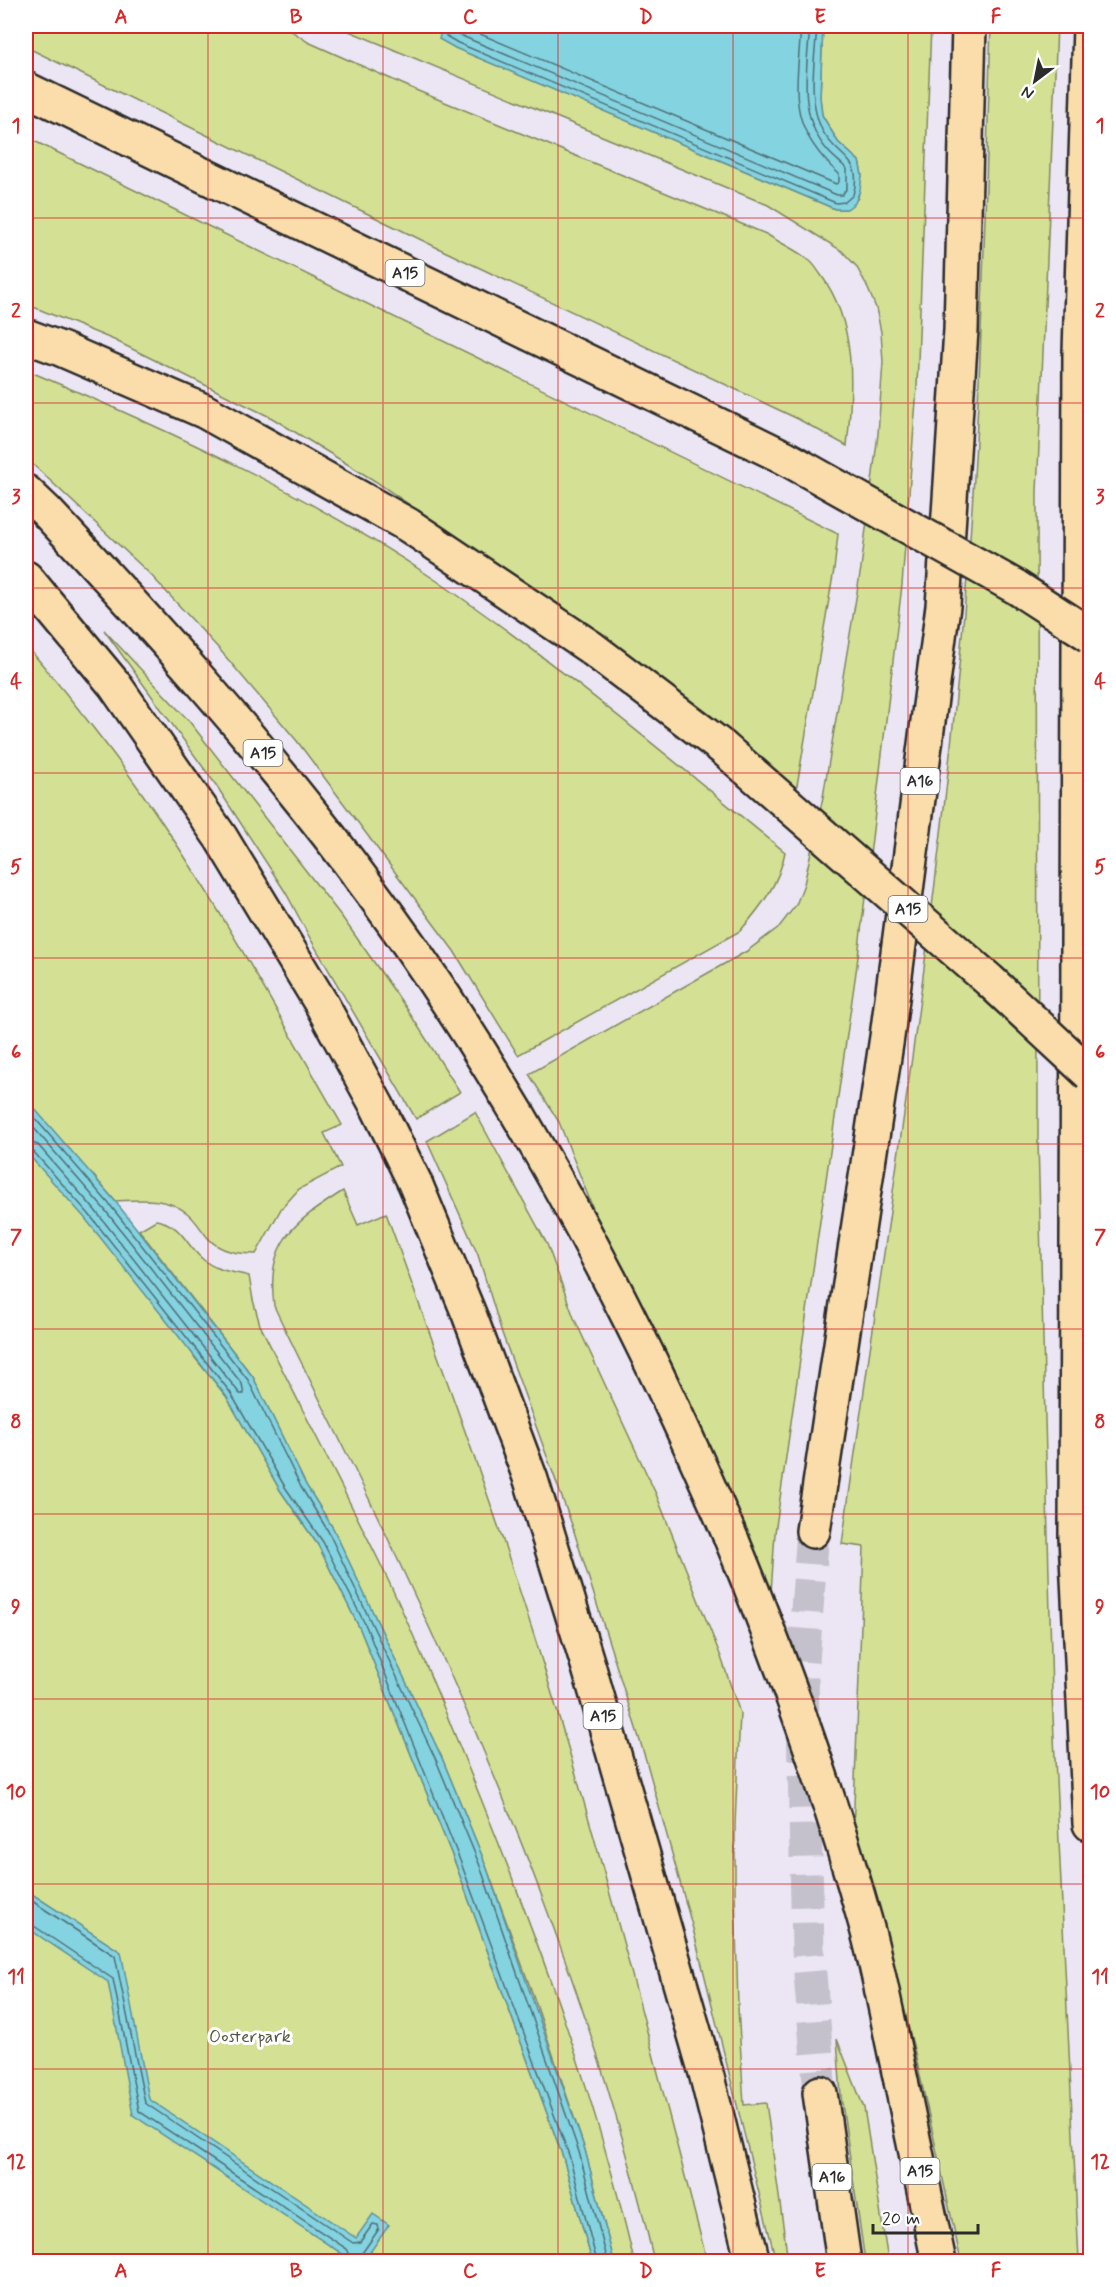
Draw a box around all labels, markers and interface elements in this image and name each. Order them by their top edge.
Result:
text: A [114,4,128,31]
text: B [290,4,303,31]
text: C [463,4,478,31]
text: D [639,4,653,31]
text: E [814,4,826,31]
text: F [991,4,1002,31]
north arrow [1005,51,1065,111]
text: N [1018,81,1038,104]
text: 1 [12,113,20,140]
text: 1 [1096,113,1104,140]
road number: A15 [386,260,424,286]
text: 2 [11,298,21,325]
text: 2 [1095,298,1105,325]
text: 3 [11,484,21,511]
text: 3 [1095,484,1105,511]
text: 4 [10,669,22,696]
text: 4 [1094,669,1106,696]
road number: A15 [244,740,282,766]
road number: A16 [900,768,940,794]
text: 5 [10,854,22,881]
text: 5 [1094,854,1106,881]
road number: A15 [888,896,928,922]
text: 6 [11,1039,21,1066]
text: 6 [1095,1039,1105,1066]
text: 7 [10,1224,22,1251]
text: 7 [1094,1224,1106,1251]
text: 8 [10,1409,22,1436]
text: 8 [1094,1409,1106,1436]
text: 9 [11,1594,21,1621]
text: 9 [1095,1594,1105,1621]
road number: A15 [584,1703,622,1729]
text: 10 [6,1779,26,1806]
text: 10 [1090,1779,1110,1806]
text: 11 [7,1964,25,1991]
text: 11 [1091,1964,1109,1991]
park label: Oosterpark [209,2025,291,2049]
text: 12 [6,2149,26,2176]
text: 12 [1090,2149,1110,2176]
road number: A15 [900,2158,940,2184]
road number: A16 [812,2164,852,2190]
scale bar [873,2197,978,2235]
text: 20 m [882,2207,920,2231]
text: A [114,2258,128,2285]
text: B [290,2258,303,2285]
text: C [463,2258,478,2285]
text: D [639,2258,653,2285]
text: E [814,2258,826,2285]
text: F [991,2258,1002,2285]

